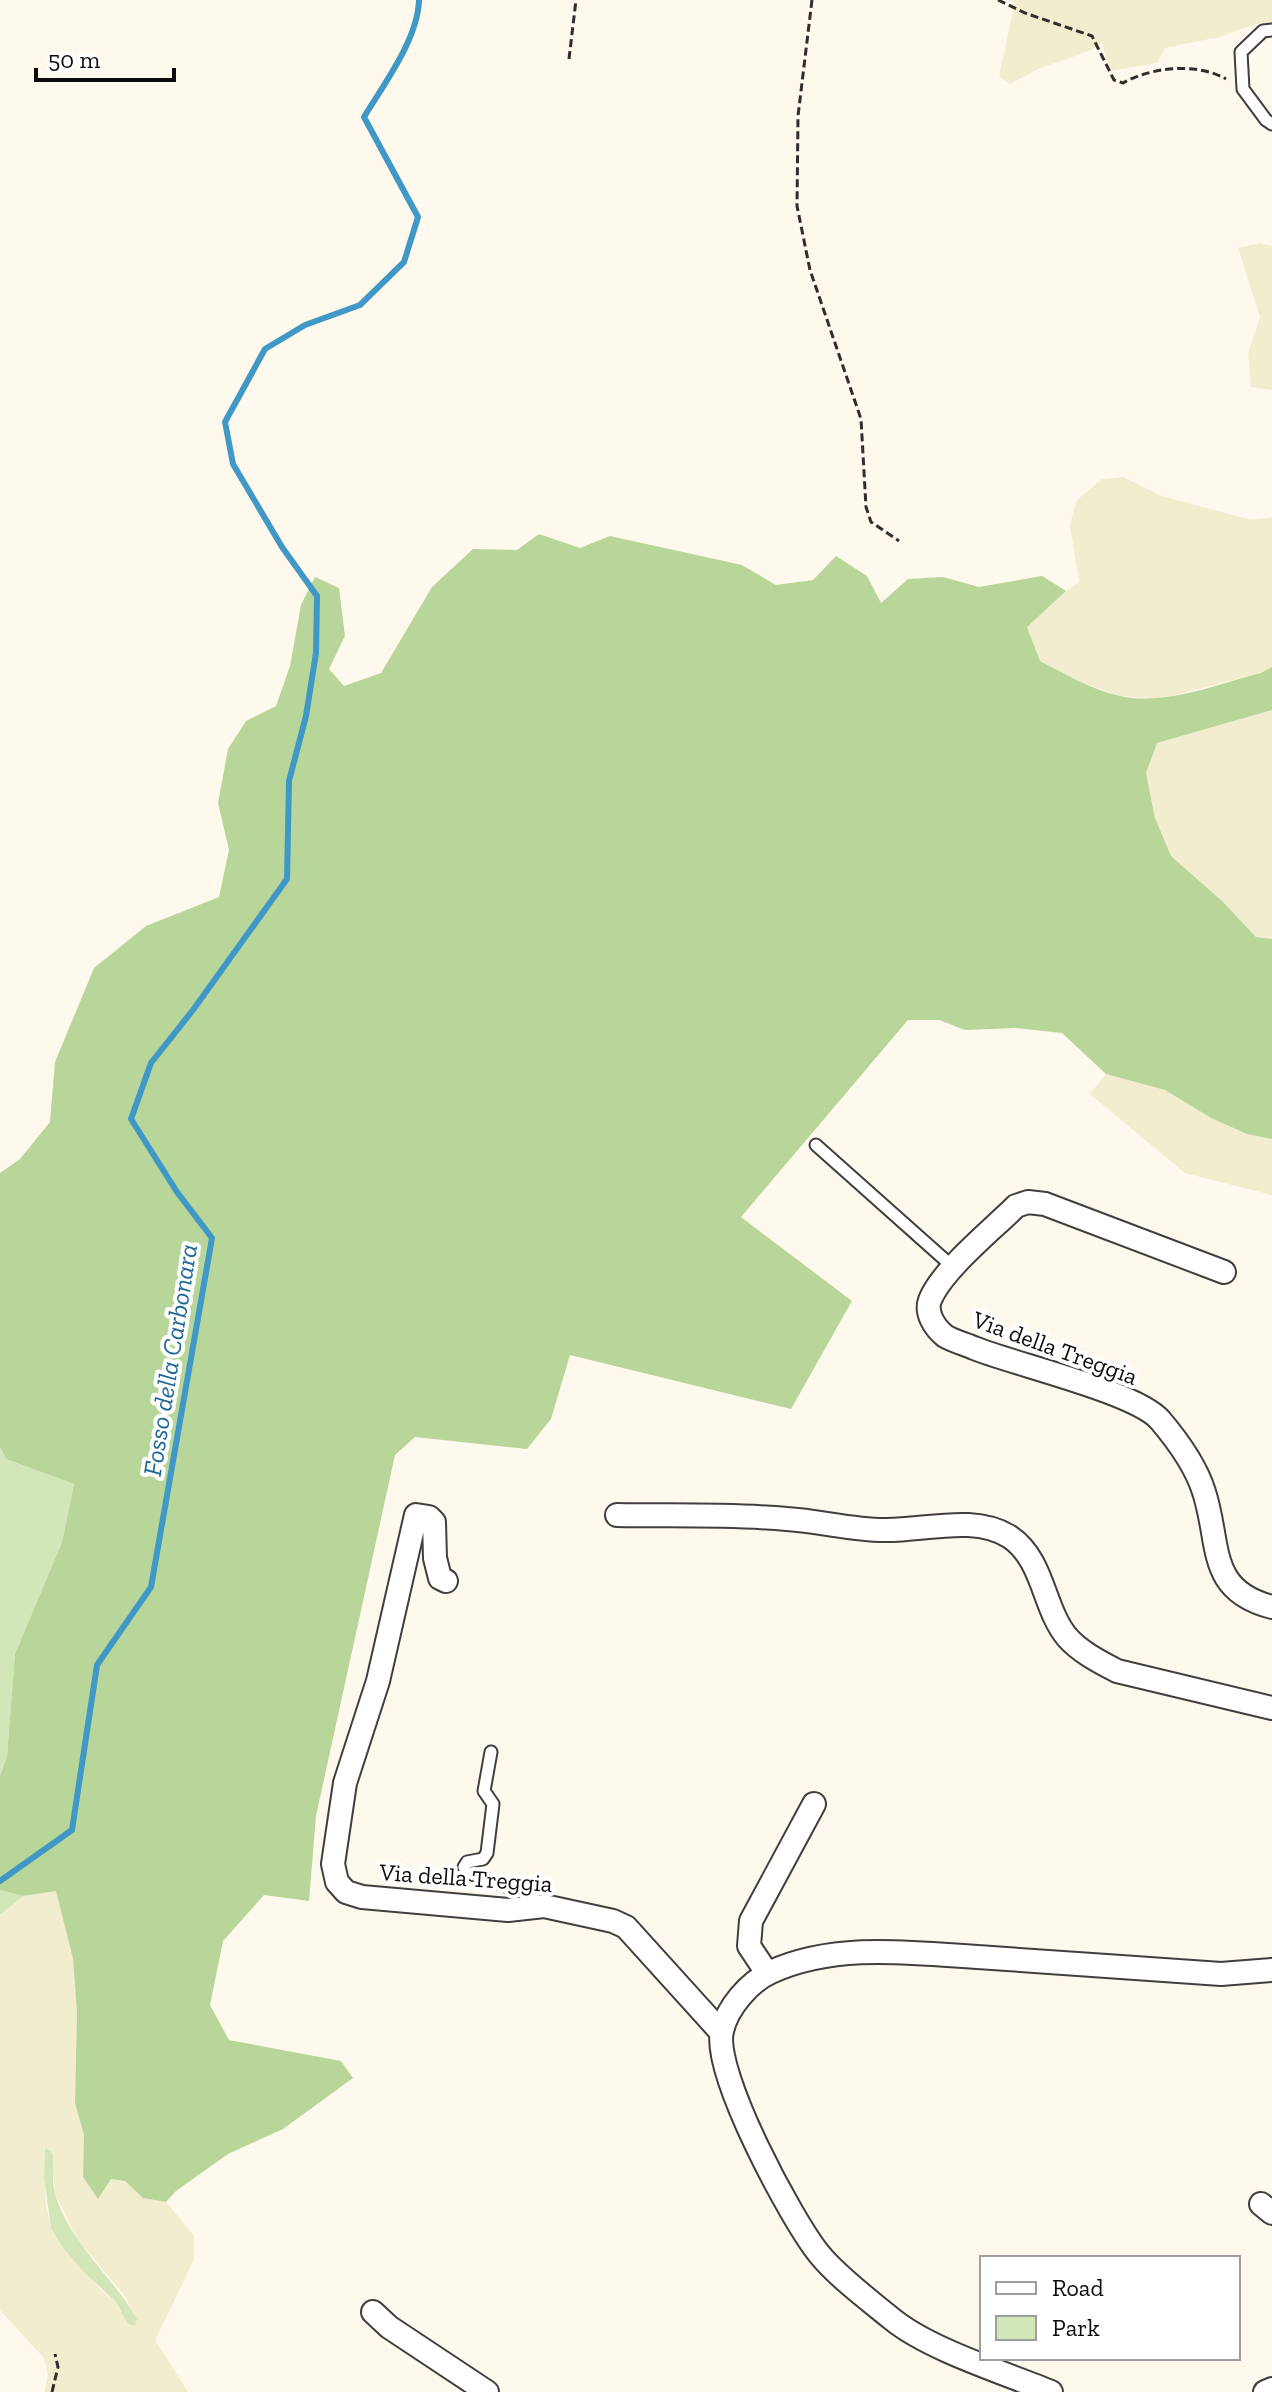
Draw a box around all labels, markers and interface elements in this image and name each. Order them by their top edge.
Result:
scale bar [36,32,174,82]
text: 50 m [48,45,101,74]
water label: Fosso della Carbonara [136,1242,204,1478]
street label: Via della Treggia [968,1304,1142,1391]
street label: Via della Treggia [378,1857,554,1898]
legend [980,2256,1240,2360]
text: Road [1052,2273,1104,2302]
text: Park [1052,2313,1100,2342]

